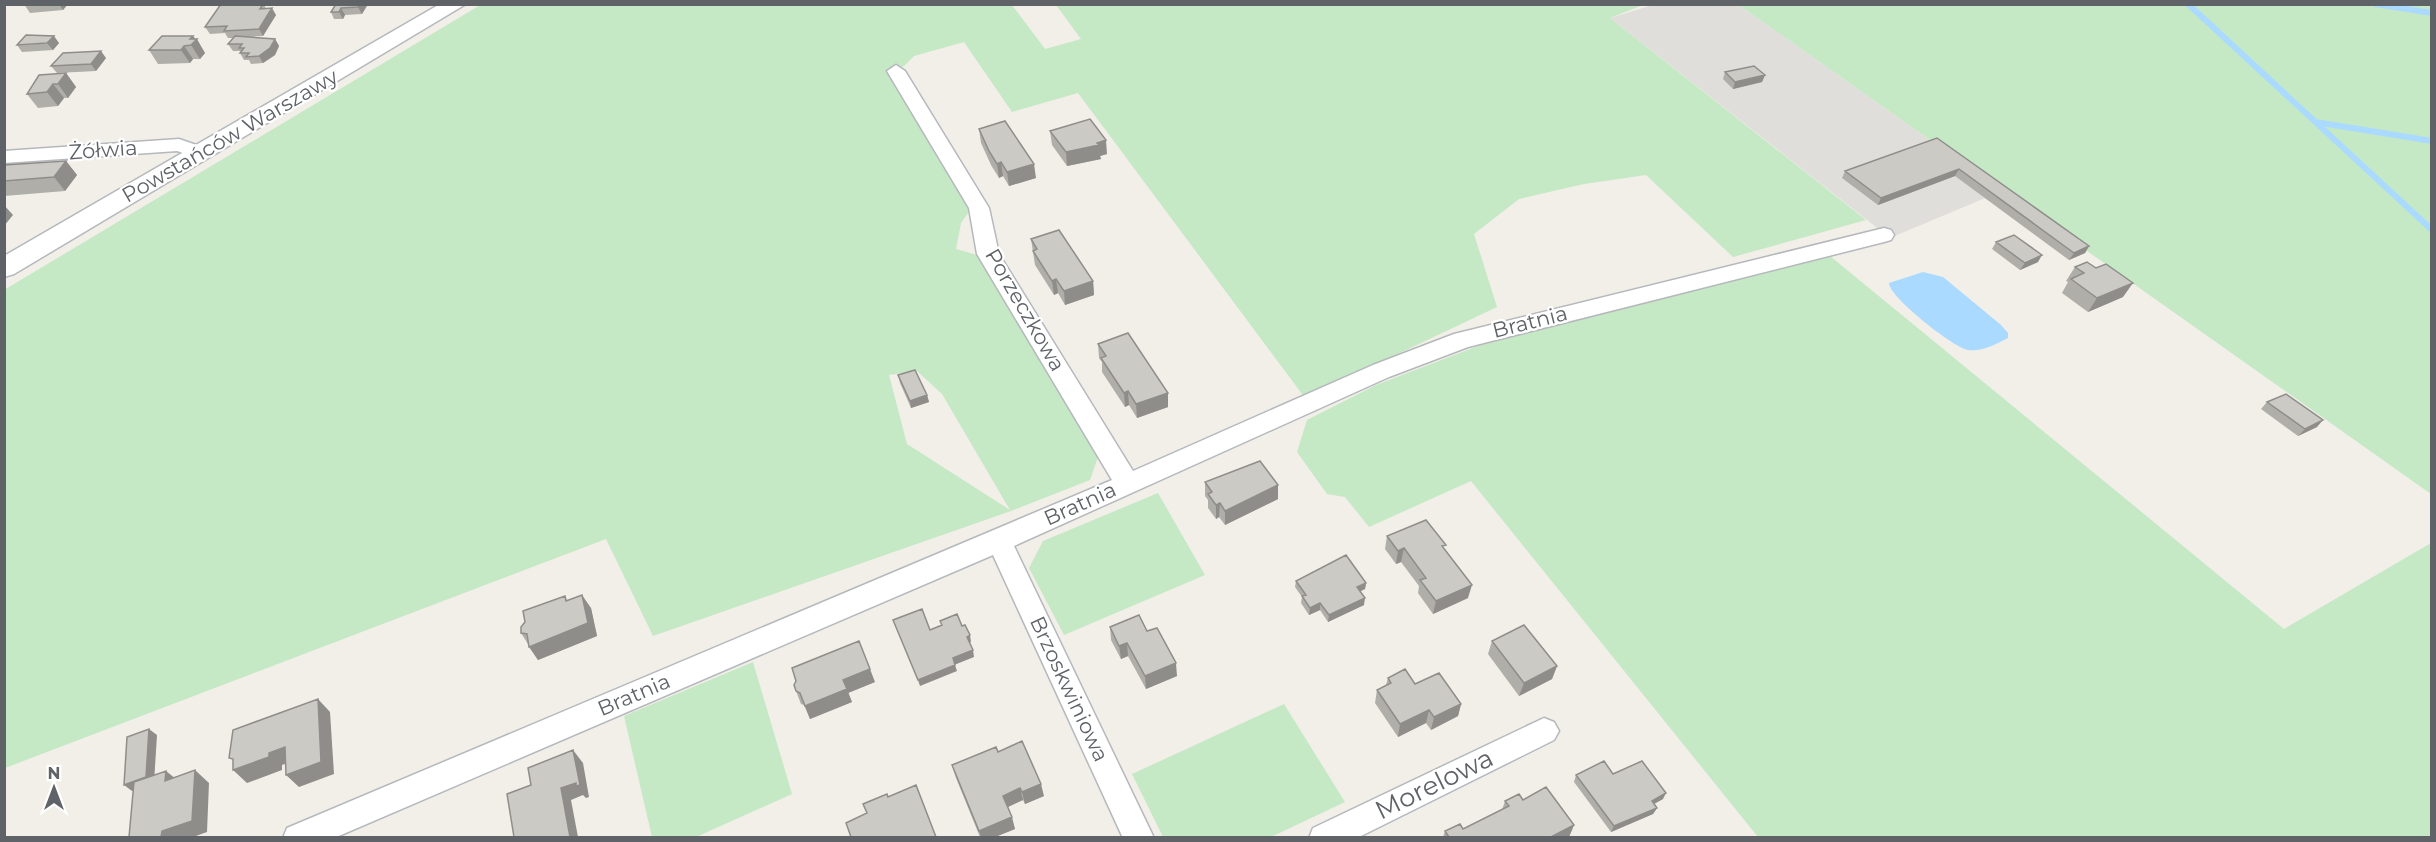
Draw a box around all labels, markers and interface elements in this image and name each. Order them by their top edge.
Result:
street label: Powstańców Warszawy [117,63,343,208]
street label: Żółwia [68,135,138,164]
street label: Porzeczkowa [980,244,1071,376]
street label: Bratnia [1490,300,1570,343]
street label: Bratnia [1040,477,1120,531]
street label: Brzoskwiniowa [1025,612,1114,765]
street label: Bratnia [594,668,674,721]
street label: Morelowa [1370,742,1498,826]
north arrow [24,758,84,818]
text: N [48,764,60,783]

